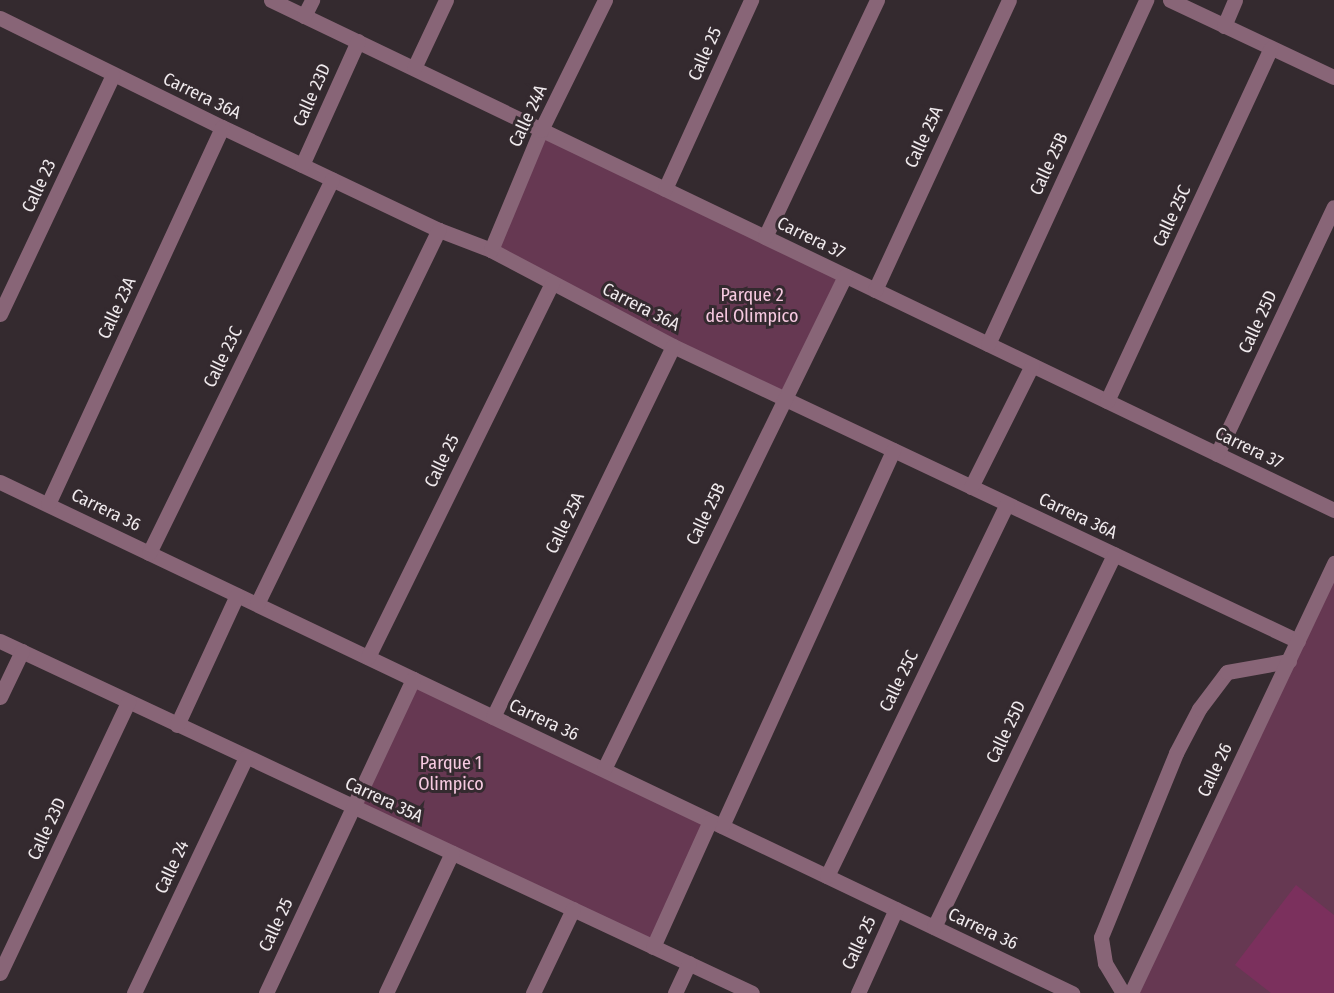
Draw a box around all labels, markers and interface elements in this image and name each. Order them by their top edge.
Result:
street label: Calle 25 [684,24,726,84]
street label: Calle 23D [289,60,335,130]
street label: Carrera 36A [160,68,244,124]
street label: Calle 24A [504,82,552,150]
street label: Calle 25A [900,103,948,171]
street label: Calle 25B [1025,129,1073,199]
street label: Calle 23 [17,156,61,216]
street label: Calle 25C [1148,182,1196,250]
street label: Carrera 37 [774,212,848,264]
street label: Calle 23A [93,274,141,342]
street label: Carrera 36A [599,278,683,336]
park label: Parque 2 del Olimpico [706,285,798,328]
street label: Calle 25D [1234,287,1282,357]
street label: Calle 23C [199,323,247,391]
street label: Carrera 37 [1212,422,1286,474]
street label: Calle 25 [420,431,464,491]
street label: Calle 25B [682,480,730,548]
street label: Carrera 36 [68,484,144,536]
street label: Carrera 36A [1035,488,1121,544]
street label: Calle 25A [541,489,589,557]
street label: Calle 25C [875,647,923,715]
street label: Carrera 36 [506,694,582,746]
street label: Calle 25D [982,697,1030,767]
street label: Calle 26 [1193,740,1237,800]
park label: Parque 1 Olimpico [418,753,484,795]
street label: Carrera 35A [342,773,426,827]
street label: Calle 23D [23,794,71,864]
street label: Calle 24 [150,837,194,897]
street label: Calle 25 [254,895,298,955]
street label: Carrera 36 [945,903,1021,955]
street label: Calle 25 [837,913,881,973]

